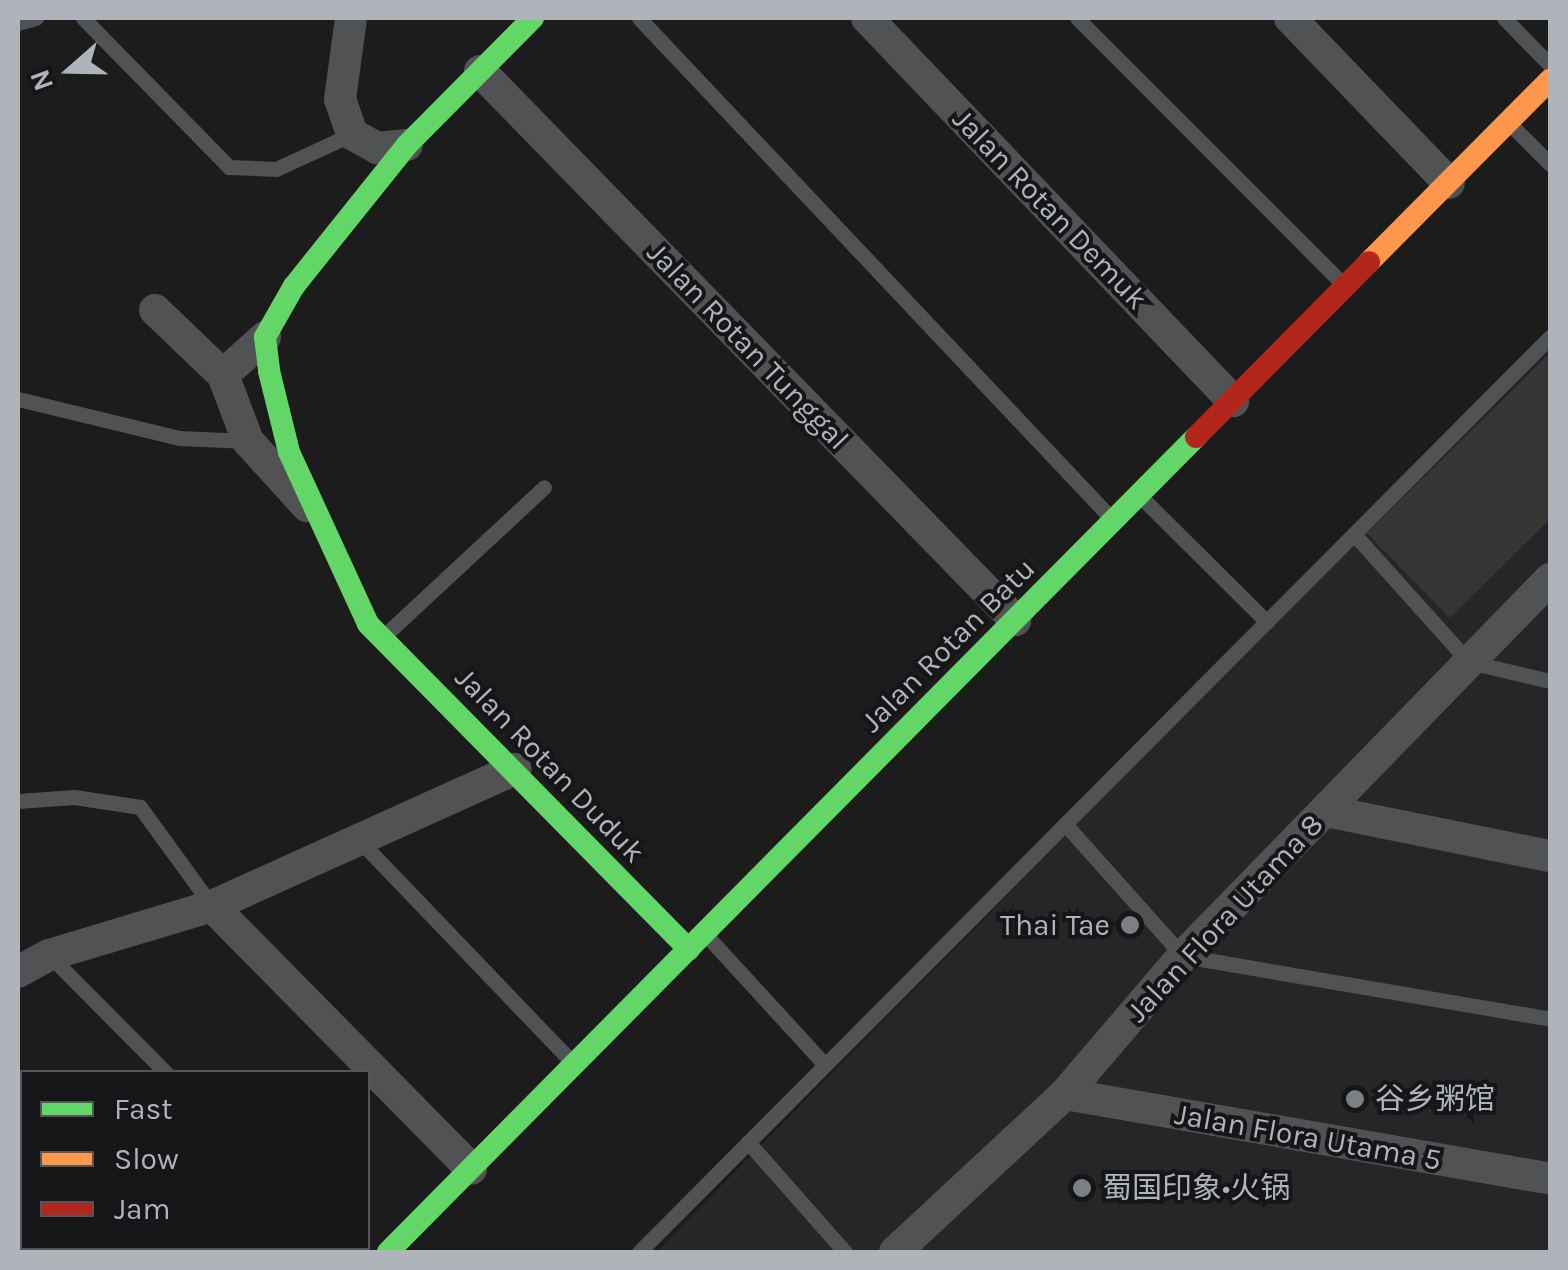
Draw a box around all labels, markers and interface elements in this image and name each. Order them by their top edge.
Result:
north arrow [20,20,120,120]
text: N [22,65,60,96]
street label: Jalan Rotan Demuk [945,101,1155,317]
street label: Jalan Rotan Tunggal [640,235,856,457]
street label: Jalan Rotan Batu [854,551,1042,739]
street label: Jalan Rotan Duduk [448,660,652,870]
street label: Jalan Flora Utama 8 [1119,807,1331,1029]
place label: Thai Tae [1000,907,1110,943]
marker: Thai Tae [1119,914,1141,936]
legend [20,1070,370,1250]
place label: 谷乡粥馆 [1375,1081,1495,1117]
marker: 谷乡粥馆 [1344,1088,1366,1110]
text: Fast [114,1091,173,1127]
street label: Jalan Flora Utama 5 [1172,1096,1444,1178]
text: Slow [114,1141,179,1177]
place label: 蜀国印象•火锅 [1102,1170,1290,1206]
marker: 蜀国印象•火锅 [1071,1177,1093,1199]
text: Jam [114,1191,171,1227]

